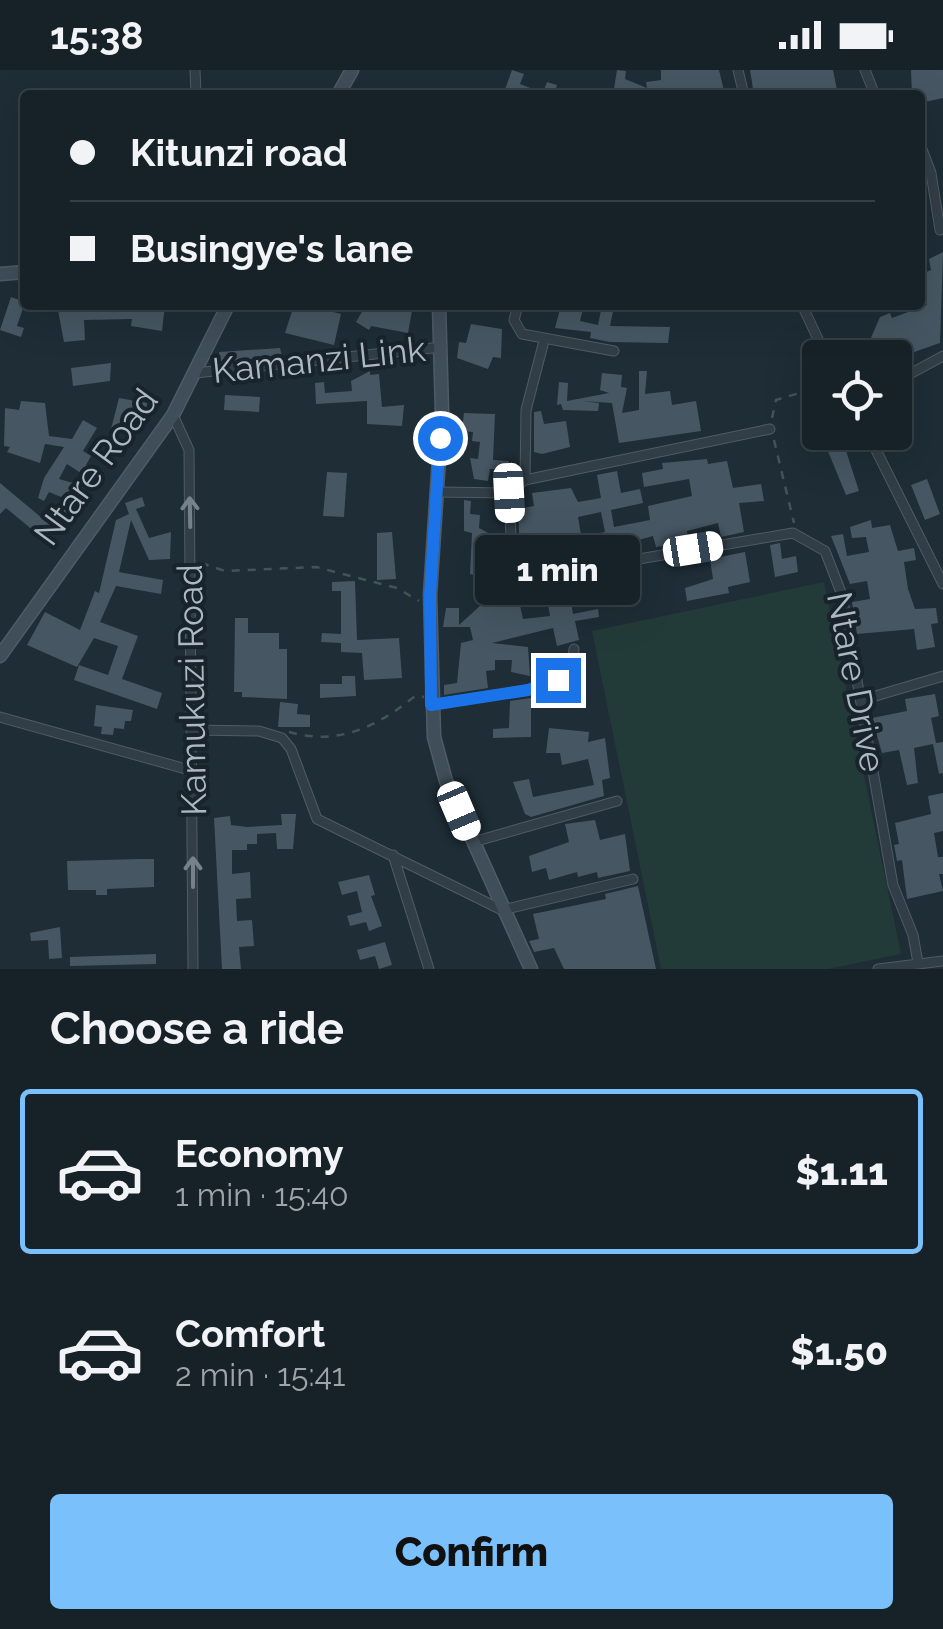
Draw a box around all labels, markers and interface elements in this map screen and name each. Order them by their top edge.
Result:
text: 15:38 [50,13,143,58]
text: Kitunzi road [130,130,348,175]
text: Busingye's lane [130,226,413,271]
street label: Kamanzi Link [210,328,428,391]
map controls [802,340,912,450]
button: locate [802,340,912,450]
street label: Ntare Road [25,381,166,553]
route start [418,416,463,461]
car [492,462,526,524]
one-way arrow [180,496,199,528]
car [661,529,725,569]
callout: 1 min [476,535,640,605]
text: 1 min [516,551,599,588]
street label: Kamukuzi Road [169,564,214,816]
street label: Ntare Drive [819,588,894,775]
route end [536,658,581,703]
car [433,778,485,844]
one-way arrow [184,856,202,888]
text: Choose a ride [50,1002,344,1055]
icon: car [55,1127,145,1217]
text: Economy [175,1131,344,1176]
text: $1.11 [796,1149,888,1194]
text: 1 min · 15:40 [175,1176,348,1213]
icon: car [55,1307,145,1397]
text: Comfort [175,1311,325,1356]
text: $1.50 [790,1329,888,1374]
text: 2 min · 15:41 [175,1356,346,1393]
button: Confirm [50,1494,893,1609]

